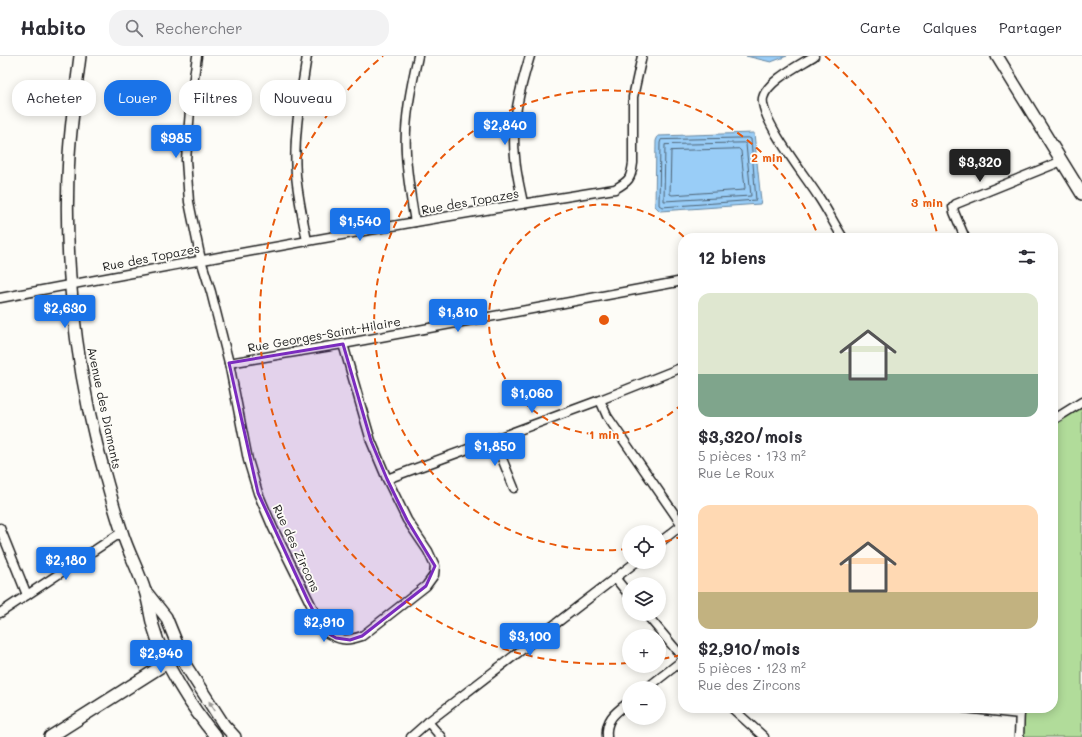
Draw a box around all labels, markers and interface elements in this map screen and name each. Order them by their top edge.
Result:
search box [109,10,389,46]
text: Habito [20,15,85,40]
icon: search [123,17,145,39]
text: Rechercher [155,18,243,38]
text: Carte [860,18,901,37]
text: Calques [923,18,977,37]
text: Partager [999,18,1062,37]
chip: Acheter [12,80,96,116]
chip: Louer [104,80,171,116]
chip: Filtres [179,80,252,116]
chip: Nouveau [260,80,346,116]
pin: $2,840 [472,112,538,146]
text: $2,840 [483,116,527,133]
pin: $985 [152,125,200,159]
text: $985 [160,129,192,146]
text: 2 min [751,149,783,165]
pin: $3,320 [947,149,1013,183]
text: $3,320 [958,153,1002,170]
street label: Rue des Topazes [420,185,520,217]
text: 3 min [911,194,943,210]
pin: $1,540 [327,208,393,242]
text: $1,540 [339,212,381,229]
street label: Rue des Topazes [101,240,201,274]
text: 12 biens [698,246,766,268]
icon: filters [1016,246,1038,268]
pin: $2,630 [32,295,98,329]
text: $2,630 [43,299,87,316]
pin: $1,810 [425,299,491,333]
text: $1,810 [438,303,478,320]
street label: Rue Georges-Saint-Hilaire [246,313,402,355]
centre of rings [597,313,611,327]
icon: home [832,319,904,391]
street label: Avenue des Diamants [84,346,126,471]
pin: $1,060 [499,380,565,414]
text: $1,060 [511,384,553,401]
text: $3,320/mois [698,425,803,447]
text: 1 min [589,426,619,442]
pin: $1,850 [462,433,528,467]
text: $1,850 [474,437,516,454]
text: 5 pièces · 173 m² [698,447,806,464]
text: Rue Le Roux [698,464,774,481]
street label: Rue des Zircons [270,502,324,594]
map controls [622,525,666,725]
button: locate [622,525,666,569]
icon: home [832,531,904,603]
pin: $2,180 [33,547,99,581]
text: $2,180 [45,551,87,568]
button: layers [622,577,666,621]
pin: $2,910 [291,609,357,643]
text: $2,910 [303,613,345,630]
pin: $3,100 [497,623,563,657]
text: $3,100 [509,627,551,644]
button: + [622,629,666,673]
text: $2,910/mois [698,637,800,659]
pin: $2,940 [128,640,194,674]
text: $2,940 [139,644,183,661]
text: 5 pièces · 123 m² [698,659,806,676]
text: Rue des Zircons [698,676,801,693]
button: − [622,681,666,725]
one-way arrow [208,701,216,711]

